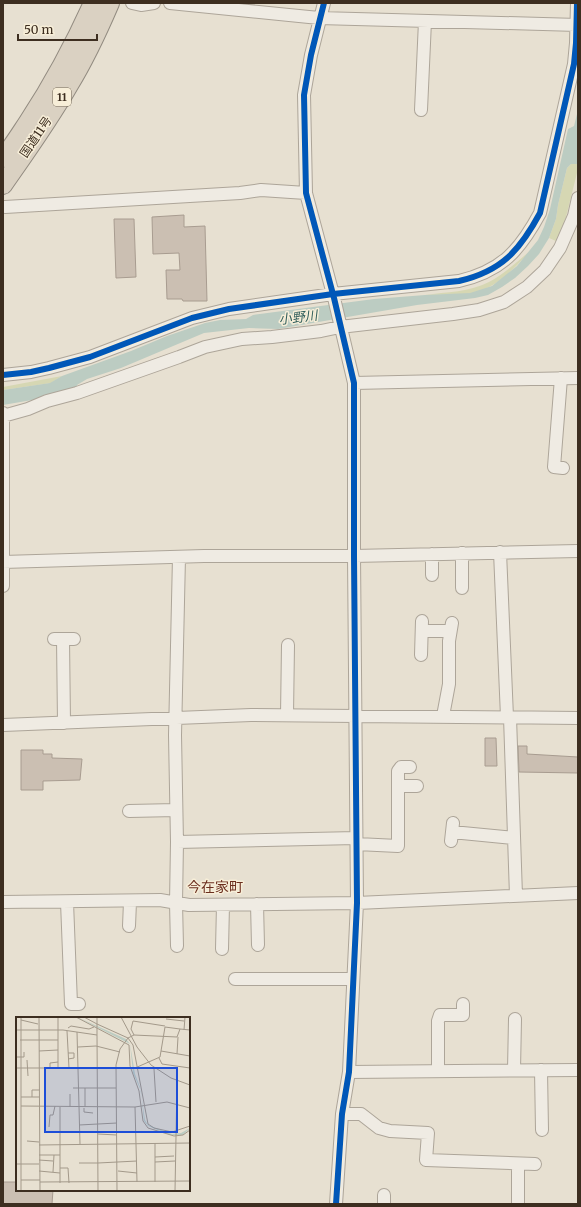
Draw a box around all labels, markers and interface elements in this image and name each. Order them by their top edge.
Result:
scale bar [18,16,97,42]
text: 50 m [24,22,53,37]
road number: 11 [53,88,71,106]
street label: 国道11号 [16,113,55,160]
water label: 小野川 [278,306,320,328]
district label: 今在家町 [187,878,243,896]
inset map [16,1017,190,1191]

